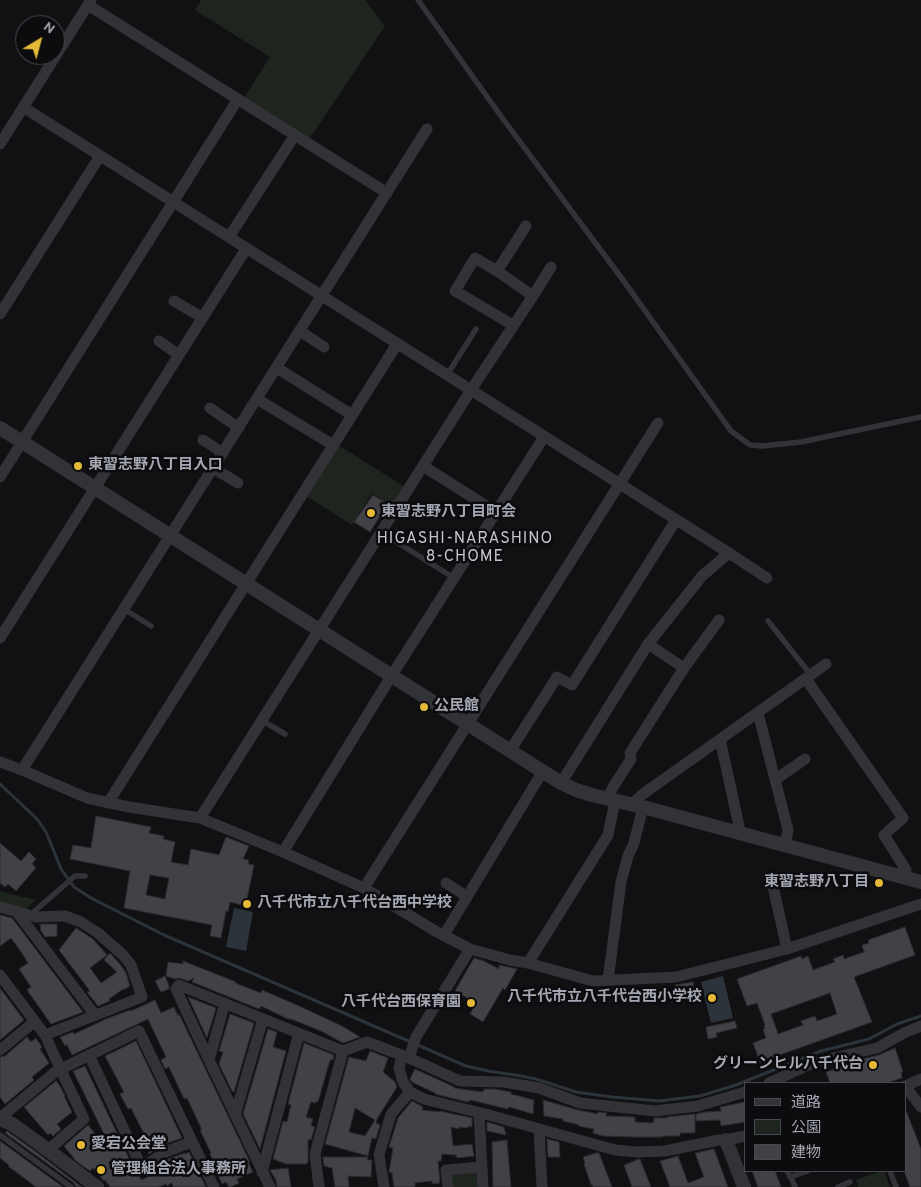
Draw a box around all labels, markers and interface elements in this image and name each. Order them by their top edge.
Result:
north arrow [15,15,65,65]
text: N [40,19,58,38]
place label: 東習志野八丁目入口 [88,457,223,475]
marker: 東習志野八丁目入口 [72,460,84,472]
place label: 東習志野八丁目町会 [381,504,516,522]
marker: 東習志野八丁目町会 [365,507,377,519]
district label: HIGASHI-NARASHINO 8-CHOME [375,530,555,568]
place label: 公民館 [434,698,479,716]
marker: 公民館 [418,701,430,713]
place label: 東習志野八丁目 [764,874,869,892]
marker: 東習志野八丁目 [873,877,885,889]
place label: 八千代市立八千代台西中学校 [257,895,452,913]
marker: 八千代市立八千代台西中学校 [241,898,253,910]
place label: 八千代市立八千代台西小学校 [507,989,702,1007]
marker: 八千代市立八千代台西小学校 [706,992,718,1004]
place label: 八千代台西保育園 [341,994,461,1012]
marker: 八千代台西保育園 [465,997,477,1009]
place label: グリーンヒル八千代台 [713,1056,863,1074]
marker: グリーンヒル八千代台 [867,1059,879,1071]
legend [744,1082,906,1172]
text: 道路 [791,1094,821,1113]
text: 公園 [791,1119,821,1138]
place label: 愛宕公会堂 [91,1136,166,1154]
marker: 愛宕公会堂 [75,1139,87,1151]
text: 建物 [791,1144,821,1163]
place label: 管理組合法人事務所 [111,1161,246,1179]
marker: 管理組合法人事務所 [95,1164,107,1176]

